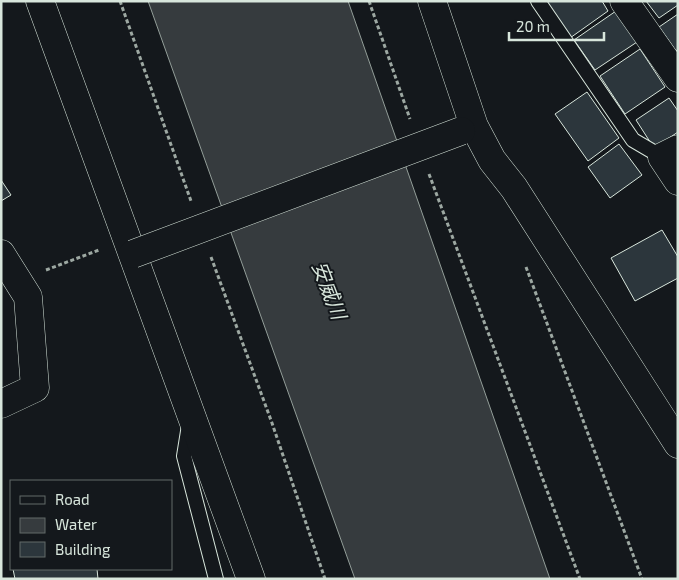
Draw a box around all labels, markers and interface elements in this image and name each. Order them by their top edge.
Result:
scale bar [509,10,604,42]
text: 20 m [516,17,550,35]
water label: 安威川 [308,258,353,324]
legend [10,480,172,570]
text: Road [55,490,90,508]
text: Water [55,515,97,533]
text: Building [55,540,111,558]

